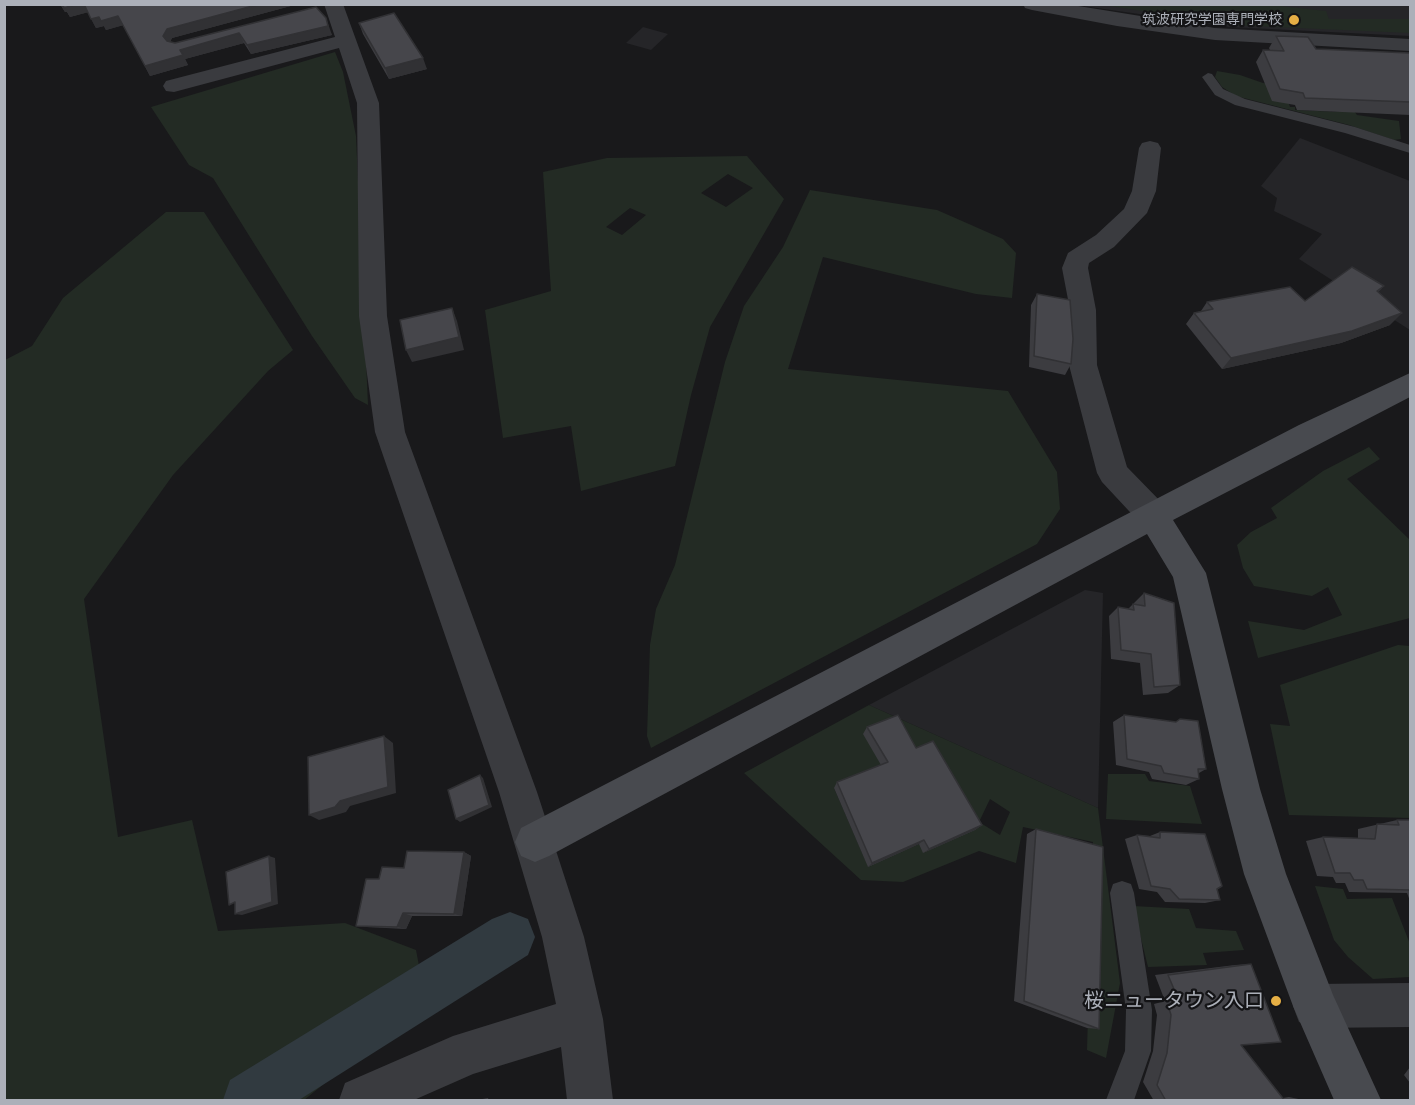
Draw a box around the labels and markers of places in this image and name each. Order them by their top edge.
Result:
place label: 筑波研究学園専門学校 [1142,12,1282,28]
marker: 筑波研究学園専門学校 [1287,13,1301,27]
place label: 桜ニュータウン入口 [1084,989,1264,1013]
marker: 桜ニュータウン入口 [1269,994,1283,1008]

